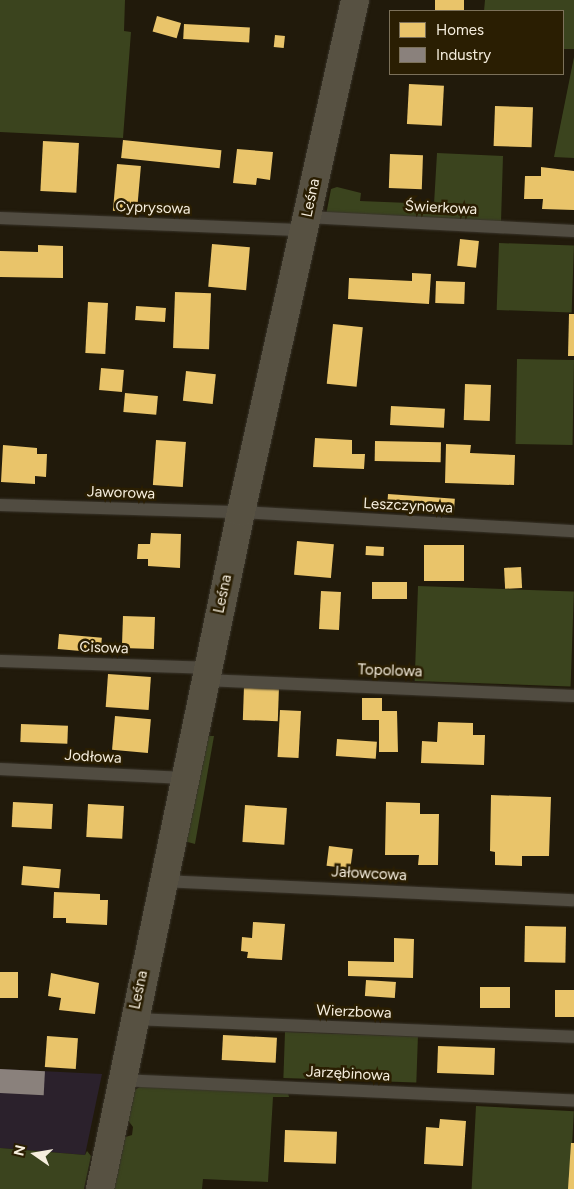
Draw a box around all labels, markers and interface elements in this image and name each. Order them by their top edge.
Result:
legend [389,10,564,75]
text: Homes [436,21,484,39]
text: Industry [436,46,491,64]
street label: Leśna [298,177,324,219]
street label: Świerkowa [404,197,478,219]
street label: Cyprysowa [115,198,191,218]
street label: Jaworowa [87,483,155,503]
street label: Leszczynowa [363,495,453,517]
street label: Leśna [210,573,236,615]
street label: Cisowa [79,638,129,658]
street label: Topolowa [357,661,423,681]
street label: Jodłowa [64,747,122,767]
street label: Jałowcowa [331,863,407,885]
street label: Leśna [126,969,152,1011]
street label: Wierzbowa [316,1002,392,1022]
street label: Jarzębinowa [305,1063,391,1085]
north arrow [10,1129,60,1179]
text: N [10,1143,29,1158]

